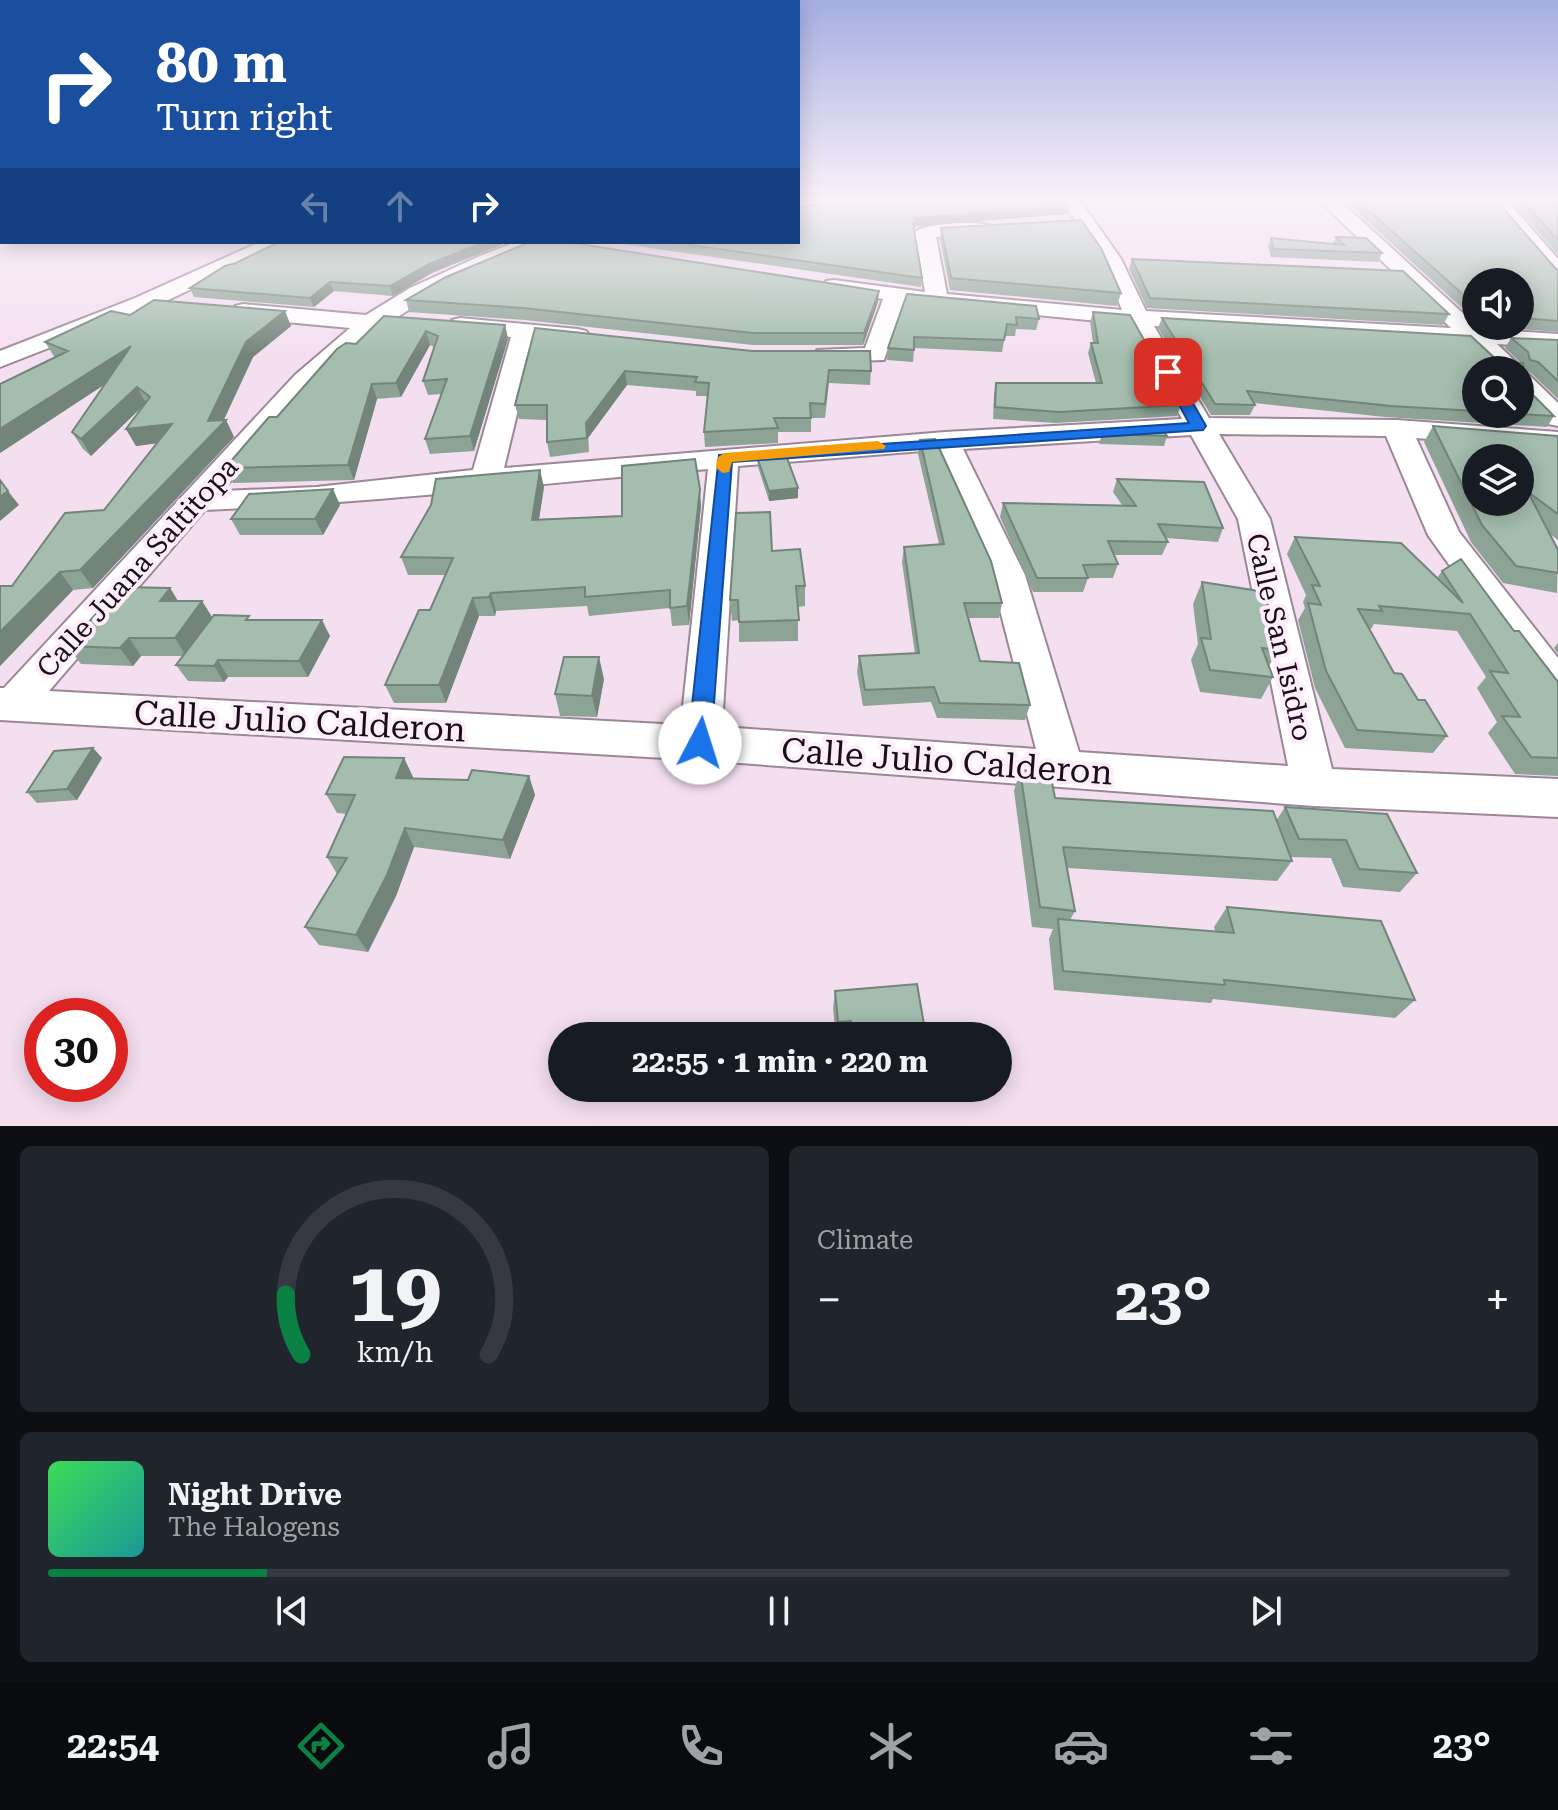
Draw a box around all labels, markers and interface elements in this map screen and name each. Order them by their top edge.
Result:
text: 80 m [156,30,287,96]
icon: right [24,32,128,136]
text: Turn right [156,97,333,139]
icon: left [294,184,338,228]
icon: ahead [378,184,422,228]
icon: right [462,184,506,228]
map controls [1462,268,1534,516]
button: sound [1462,268,1534,340]
pin [1134,338,1202,406]
icon: arrive [1146,350,1190,394]
button: search [1462,356,1534,428]
button: layers [1462,444,1534,516]
street label: Calle Juana Saltitopa [30,450,245,684]
street label: Calle San Isidro [1240,530,1319,744]
street label: Calle Julio Calderon [133,692,467,750]
position arrow [658,701,742,785]
street label: Calle Julio Calderon [780,729,1114,793]
speed limit sign: 30 [24,998,128,1102]
text: 22:55 · 1 min · 220 m [632,1044,928,1079]
text: Climate [817,1225,913,1255]
text: 19 [348,1244,441,1341]
text: 23° [1115,1264,1212,1335]
text: − [817,1274,842,1326]
text: + [1485,1274,1510,1326]
text: km/h [356,1335,433,1369]
text: Night Drive [168,1477,342,1512]
text: The Halogens [168,1512,340,1542]
icon: previous [270,1589,314,1633]
icon: pause [757,1589,801,1633]
icon: next [1244,1589,1288,1633]
icon: directions [293,1718,349,1774]
icon: music [483,1718,539,1774]
icon: phone [673,1718,729,1774]
icon: climate [863,1718,919,1774]
icon: car [1053,1718,1109,1774]
icon: filters [1243,1718,1299,1774]
text: 22:54 [67,1725,159,1767]
text: 23° [1433,1725,1491,1767]

